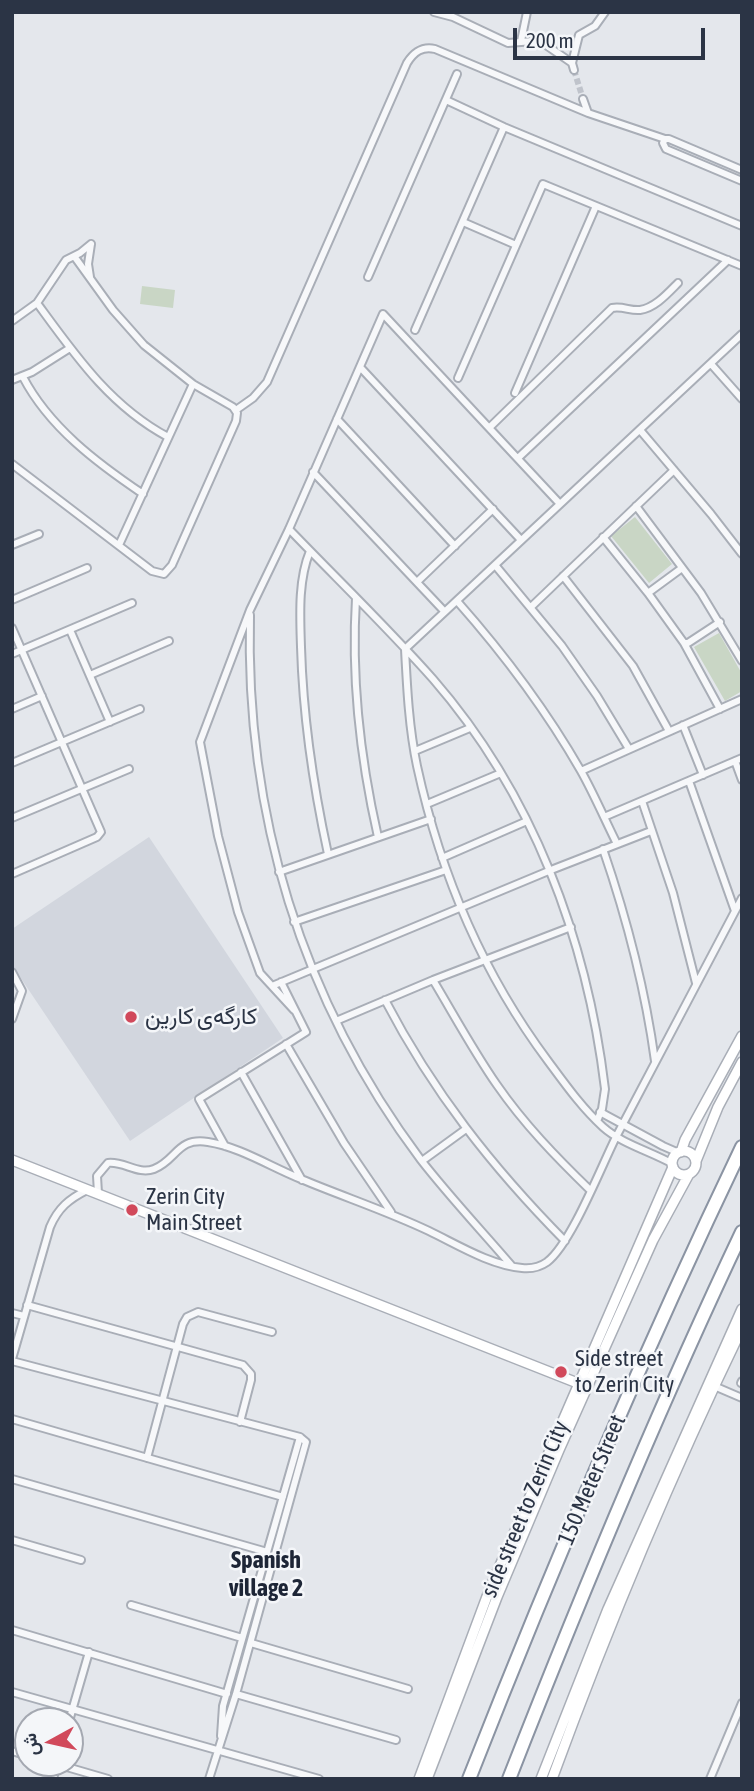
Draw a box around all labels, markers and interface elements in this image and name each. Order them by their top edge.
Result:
scale bar [516,14,708,58]
text: 200 m [526,28,574,52]
place label: کارگەی کارین [145,1003,257,1031]
marker: کارگەی کارین [123,1009,139,1025]
place label: Zerin City Main Street [146,1183,242,1237]
marker: Zerin City Main Street [124,1202,140,1218]
place label: Side street to Zerin City [575,1345,674,1399]
marker: Side street to Zerin City [553,1364,569,1380]
street label: 150 Meter Street [552,1411,632,1549]
street label: side street to Zerin City [475,1417,575,1601]
district label: Spanish village 2 [229,1546,303,1602]
north arrow [14,1707,84,1777]
text: ش [18,1732,43,1757]

